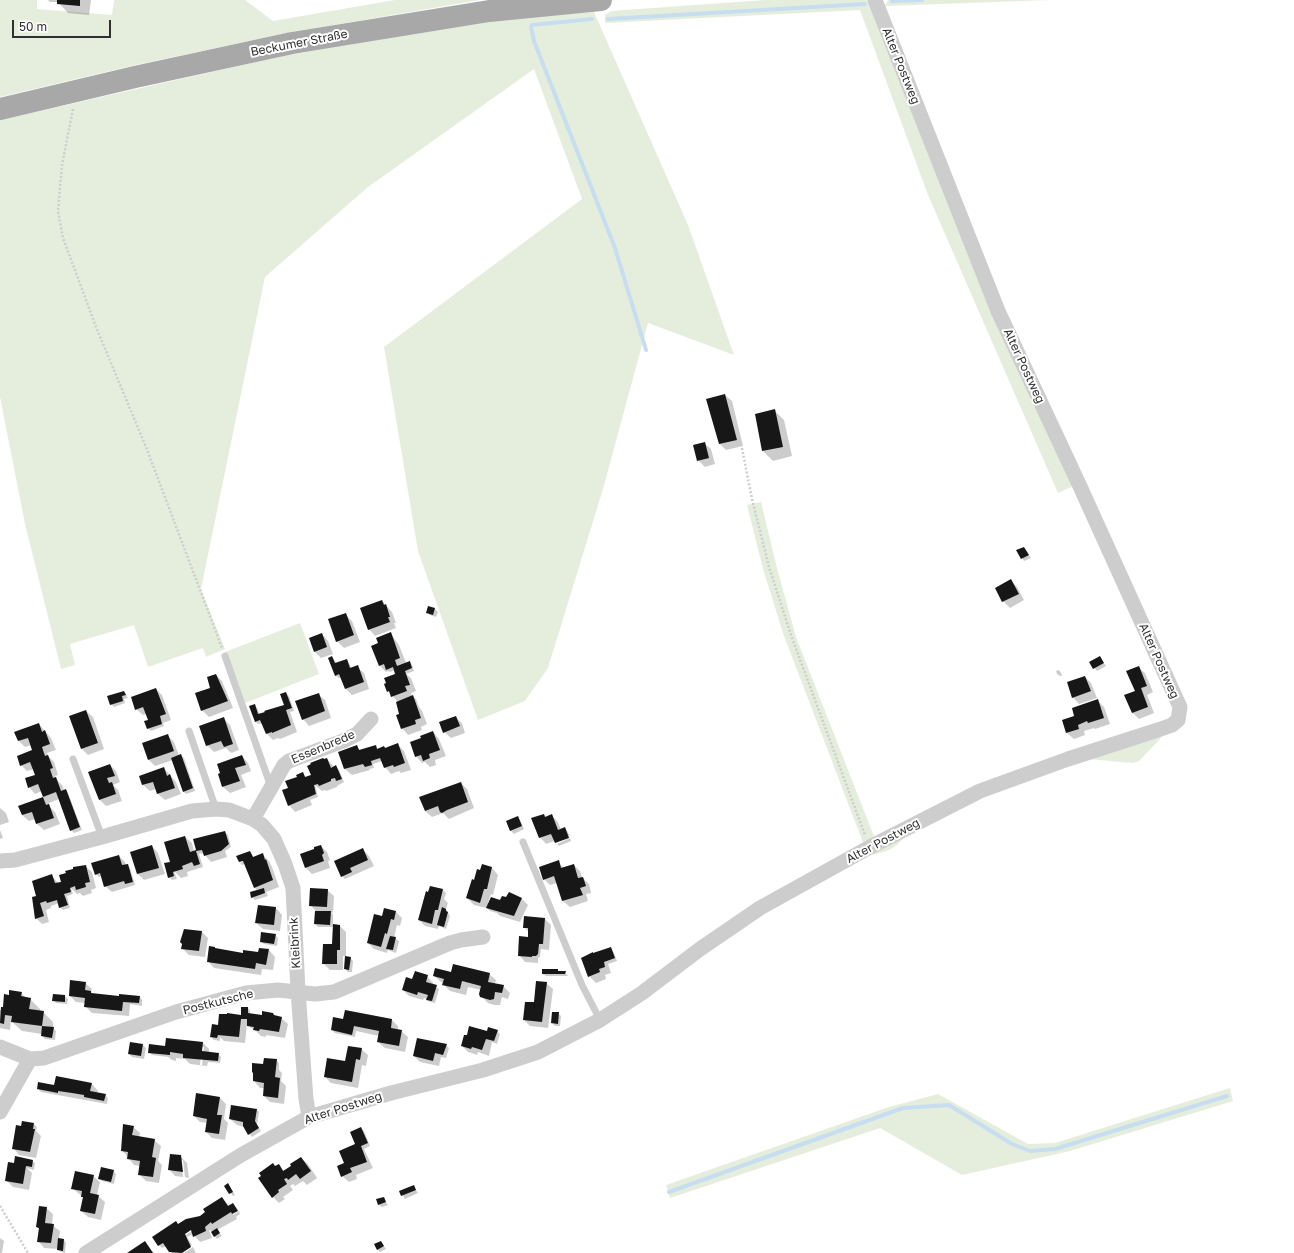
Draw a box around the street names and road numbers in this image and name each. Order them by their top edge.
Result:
street label: Alter Postweg [879,26,923,106]
street label: Beckumer Straße [249,27,349,59]
street label: Alter Postweg [1000,326,1048,406]
street label: Alter Postweg [1136,621,1182,701]
street label: Essenbrede [289,727,357,767]
street label: Alter Postweg [844,816,922,866]
street label: Kleibrink [286,917,304,969]
street label: Postkutsche [181,986,255,1018]
street label: Alter Postweg [302,1089,384,1127]

